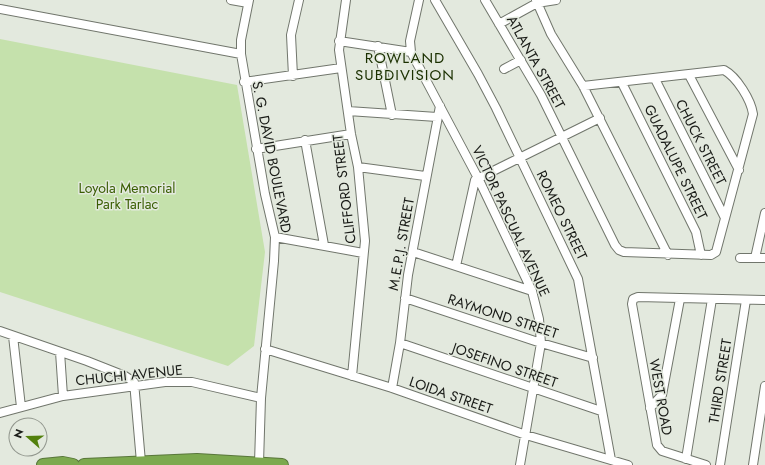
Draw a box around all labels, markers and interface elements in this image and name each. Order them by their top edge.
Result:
street label: ATLANTA STREET [502,12,570,113]
district label: ROWLAND SUBDIVISION [355,47,455,86]
street label: S. G. DAVID BOULEVARD [247,79,297,235]
street label: CHUCK STREET [671,96,731,189]
street label: GUADALUPE STREET [639,101,713,223]
street label: CLIFFORD STREET [327,133,361,245]
street label: VICTOR PASCUAL AVENUE [467,142,555,300]
street label: ROMEO STREET [532,167,592,263]
park label: Loyola Memorial Park Tarlac [79,178,176,214]
street label: M.E.P.J. STREET [383,195,419,292]
street label: RAYMOND STREET [445,289,561,343]
street label: JOSEFINO STREET [448,337,561,393]
street label: THIRD STREET [703,337,737,425]
street label: WEST ROAD [644,357,678,437]
street label: CHUCHI AVENUE [74,359,184,391]
street label: LOIDA STREET [407,371,496,419]
north arrow [8,417,48,457]
text: N [10,427,28,440]

